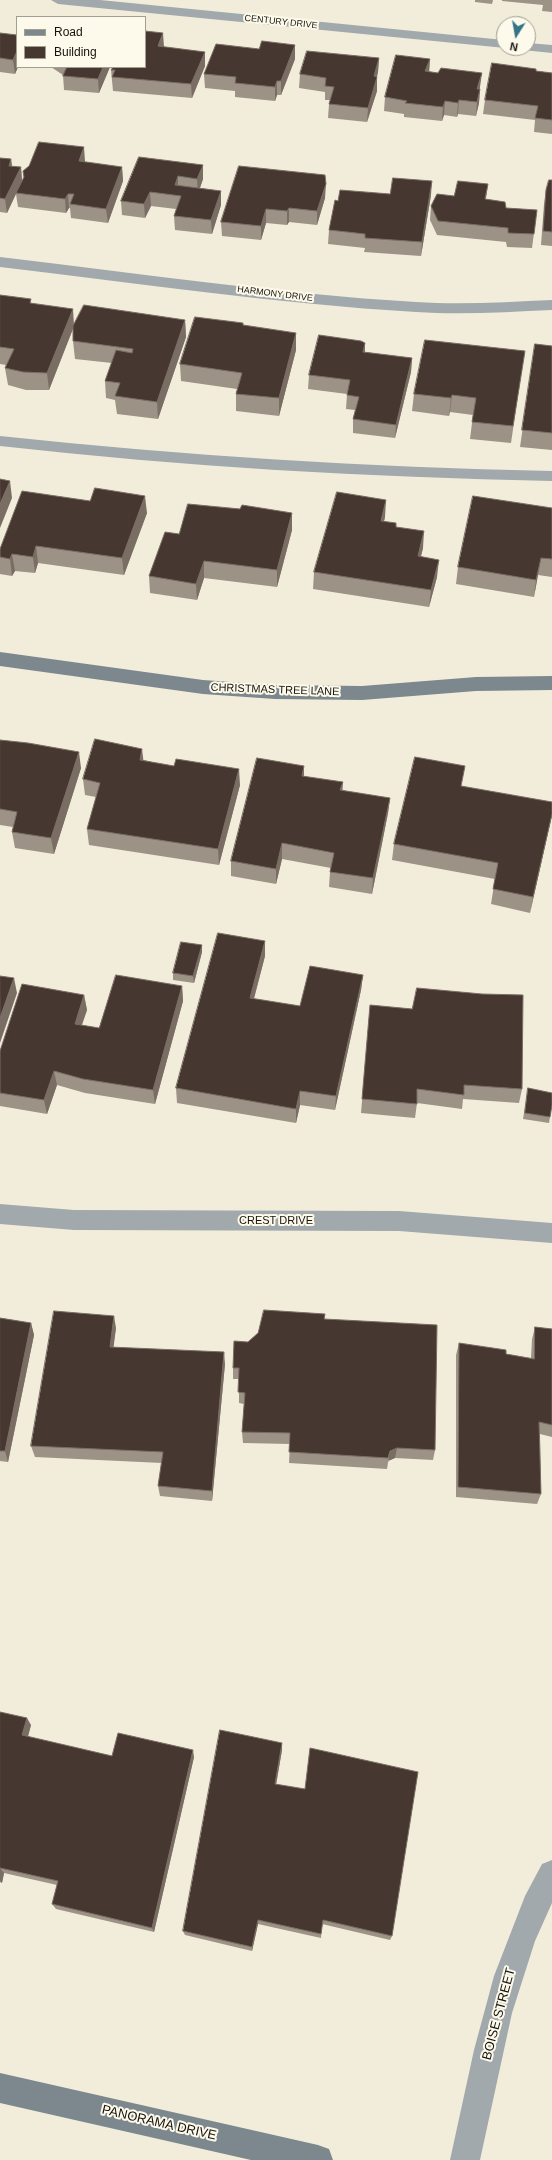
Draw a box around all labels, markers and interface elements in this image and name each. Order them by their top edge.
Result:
street label: CENTURY DRIVE [244,13,318,31]
legend [16,16,146,68]
north arrow [496,16,536,56]
text: Road [54,25,83,39]
text: N [509,40,519,53]
text: Building [54,45,97,59]
street label: HARMONY DRIVE [237,284,313,304]
street label: CHRISTMAS TREE LANE [210,681,340,699]
street label: CREST DRIVE [239,1214,313,1228]
street label: BOISE STREET [479,1966,519,2062]
street label: PANORAMA DRIVE [100,2102,218,2144]

